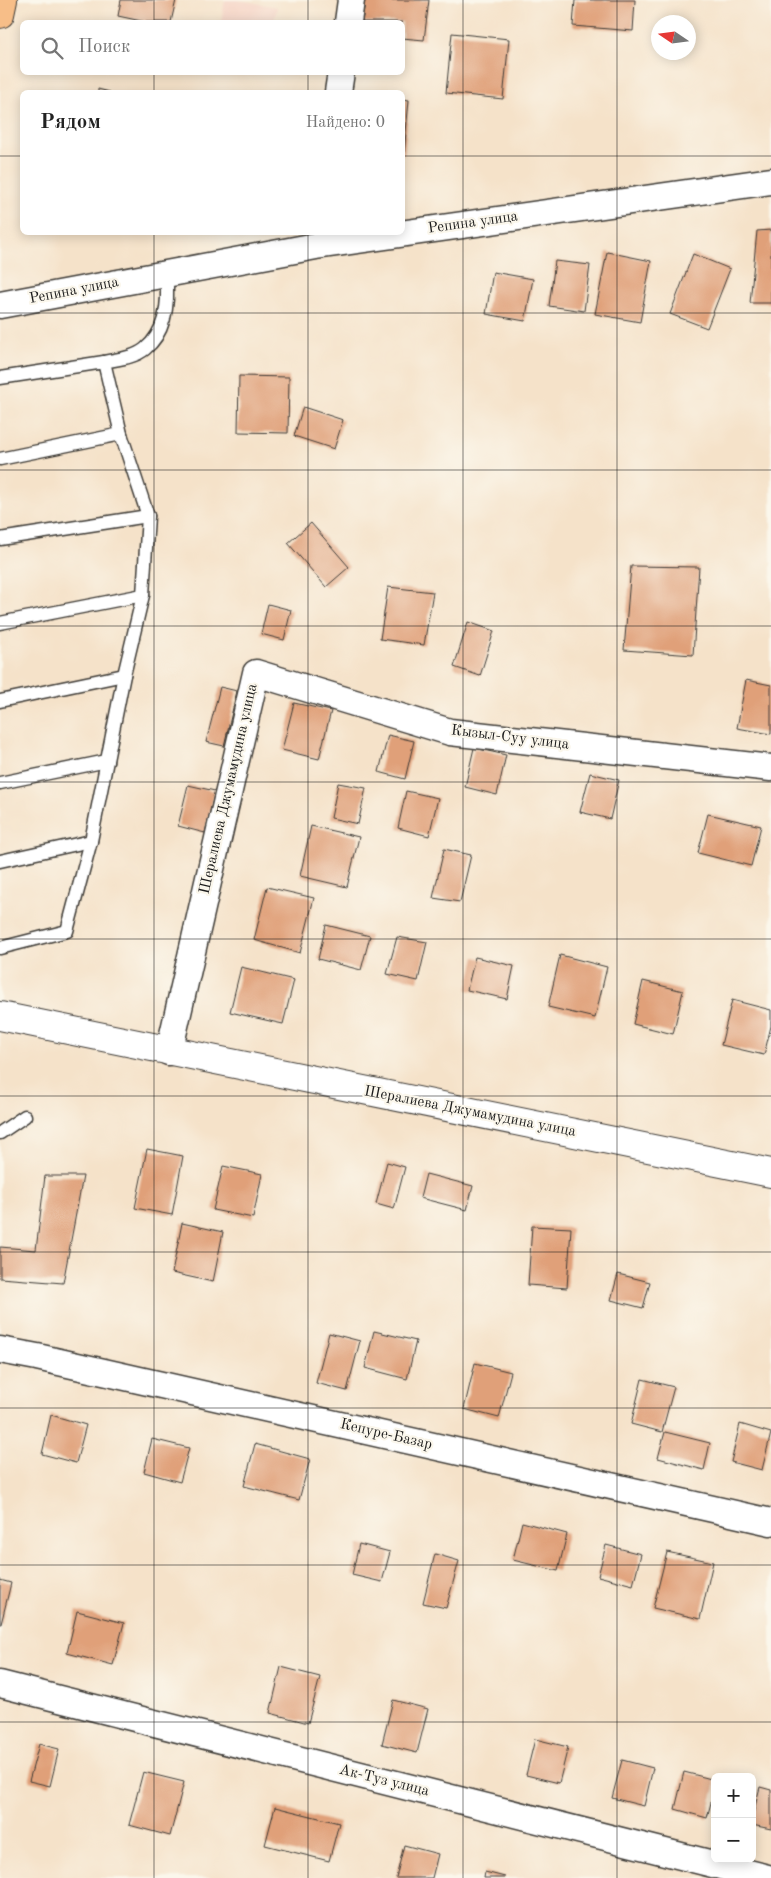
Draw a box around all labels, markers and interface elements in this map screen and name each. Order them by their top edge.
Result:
north arrow [651,15,696,60]
search box [20,20,405,75]
icon: search [38,34,66,62]
text: Поиск [78,38,130,57]
text: Рядом [40,112,101,133]
text: Найдено: 0 [306,115,385,131]
street label: Репина улица [427,209,520,237]
street label: Репина улица [28,275,121,307]
street label: Шералиева Джумамудина улица [197,682,261,896]
street label: Кызыл-Суу улица [450,723,570,753]
street label: Шералиева Джумамудина улица [363,1084,578,1140]
street label: Кепуре-Базар [339,1417,434,1453]
street label: Ак-Туз улица [337,1763,431,1800]
map controls [711,1773,756,1863]
button: + [711,1773,756,1818]
button: − [711,1818,756,1863]

